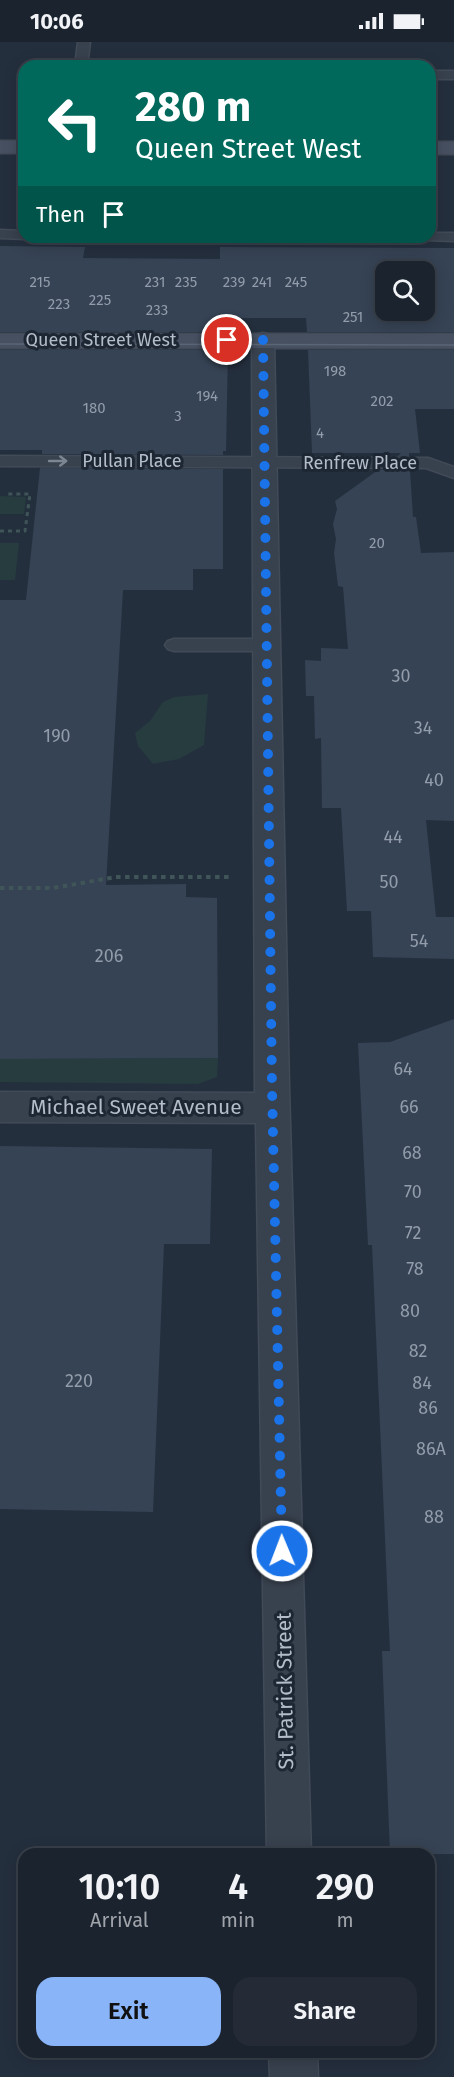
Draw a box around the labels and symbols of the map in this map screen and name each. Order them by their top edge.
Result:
house number: 215 [29,273,51,291]
house number: 231 [145,273,165,291]
house number: 235 [175,273,197,291]
house number: 239 [223,273,245,291]
house number: 241 [252,273,272,291]
house number: 245 [285,273,307,291]
house number: 225 [89,291,111,309]
house number: 223 [48,295,70,313]
house number: 233 [146,301,168,319]
house number: 251 [343,308,363,326]
pin [201,314,252,365]
street label: Queen Street West [26,329,177,351]
house number: 198 [324,362,346,380]
house number: 194 [196,387,218,405]
house number: 202 [370,392,394,410]
house number: 180 [82,399,106,417]
house number: 3 [174,407,182,425]
house number: 4 [316,424,324,442]
street label: Pullan Place [82,450,182,472]
street label: Renfrew Place [303,452,417,474]
one-way arrow [48,455,68,467]
house number: 20 [369,534,385,552]
house number: 30 [391,665,411,687]
house number: 34 [414,717,433,739]
house number: 190 [43,725,71,747]
house number: 40 [424,769,444,791]
house number: 44 [383,826,403,848]
house number: 50 [379,871,399,893]
house number: 54 [410,930,429,952]
house number: 206 [95,945,123,967]
house number: 64 [393,1058,413,1080]
street label: Michael Sweet Avenue [30,1094,242,1120]
house number: 66 [399,1096,419,1118]
house number: 68 [402,1142,422,1164]
house number: 70 [404,1181,422,1203]
house number: 72 [405,1222,421,1244]
house number: 78 [406,1258,424,1280]
house number: 80 [400,1300,420,1322]
house number: 82 [409,1340,427,1362]
house number: 220 [65,1370,93,1392]
house number: 84 [412,1372,432,1394]
house number: 86 [418,1397,438,1419]
house number: 86A [416,1438,447,1460]
house number: 88 [424,1506,444,1528]
position arrow [250,1519,314,1583]
street label: St. Patrick Street [271,1612,299,1770]

